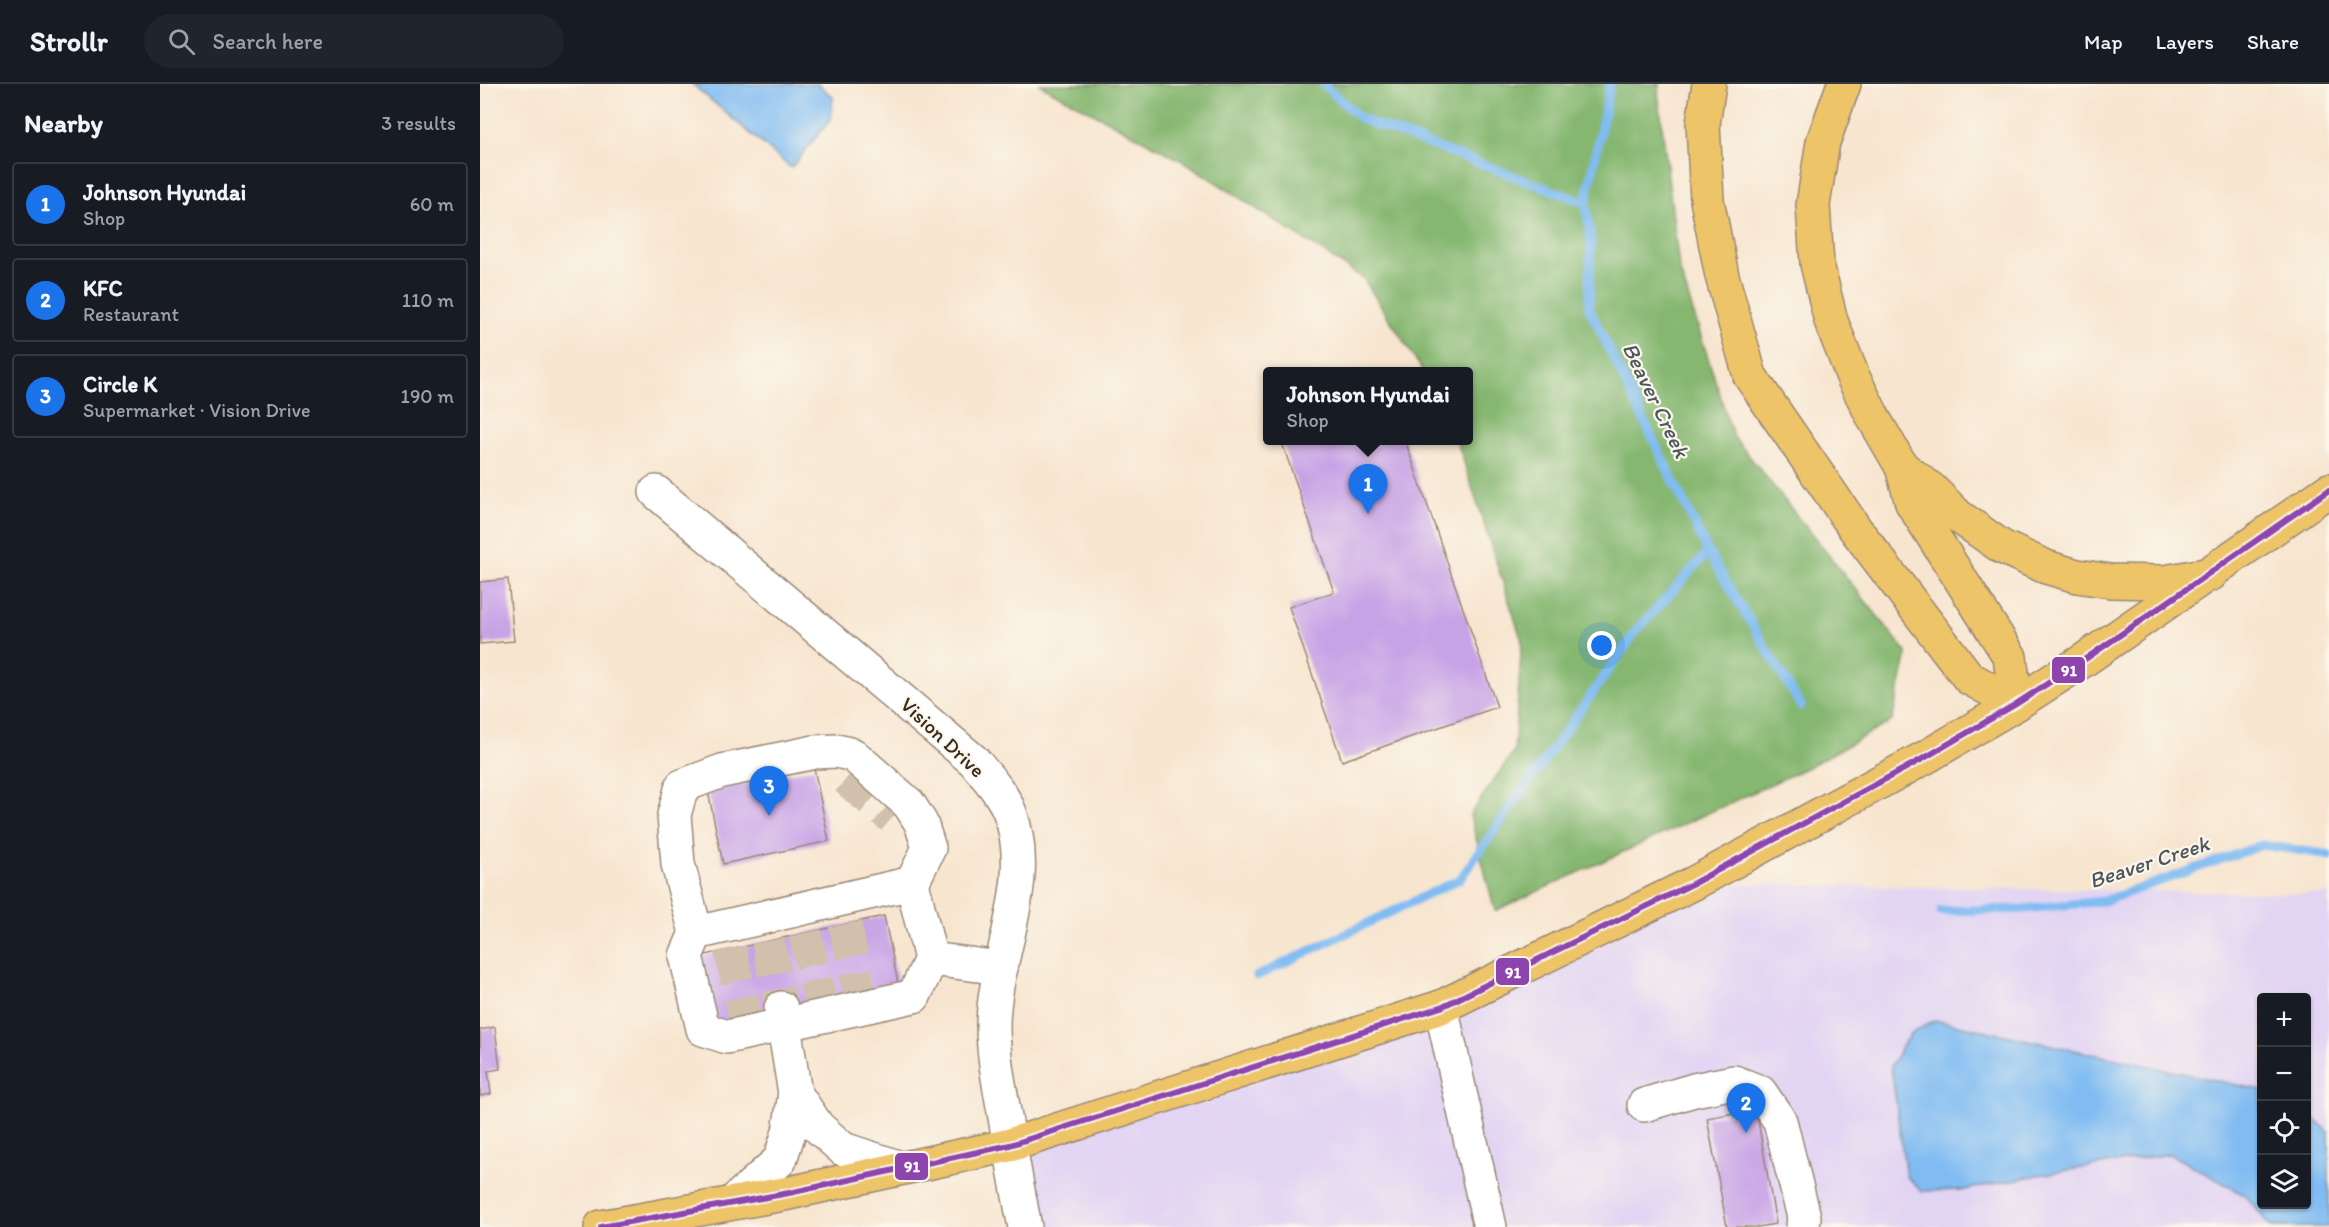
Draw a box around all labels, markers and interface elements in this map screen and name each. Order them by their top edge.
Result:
search box [144,14,564,68]
text: Strollr [30,24,108,58]
icon: search [165,25,198,58]
text: Search here [213,28,323,55]
text: Map [2084,29,2123,54]
text: Layers [2156,29,2214,54]
text: Share [2247,29,2299,54]
text: Nearby [24,107,103,139]
text: 3 results [381,111,456,135]
text: Johnson Hyundai [83,179,246,206]
text: 1 [41,192,50,216]
text: 60 m [410,192,454,216]
text: Shop [83,206,125,230]
text: KFC [83,275,123,302]
text: 2 [40,288,51,312]
text: 110 m [402,288,454,312]
text: Restaurant [83,302,179,326]
water label: Beaver Creek [1617,338,1696,463]
popup [1263,367,1473,445]
text: Circle K [83,371,157,398]
text: Johnson Hyundai [1286,381,1450,408]
text: 3 [40,384,51,408]
text: 190 m [401,384,454,408]
text: Supermarket · Vision Drive [83,398,310,422]
text: Shop [1286,408,1329,432]
pin: 1 [1348,464,1388,514]
your location [1587,631,1616,660]
line badge: 91 [2051,656,2086,684]
text: 91 [2061,661,2077,680]
street label: Vision Drive [896,692,990,782]
pin: 3 [750,766,788,816]
water label: Beaver Creek [2085,829,2214,894]
line badge: 91 [1495,957,1530,986]
text: 91 [1505,963,1521,982]
map controls [2257,993,2311,1209]
button: + [2257,993,2311,1047]
button: − [2257,1047,2311,1101]
pin: 2 [1726,1084,1766,1133]
button: locate [2257,1101,2311,1155]
line badge: 91 [894,1152,929,1181]
button: layers [2257,1155,2311,1209]
text: 91 [904,1157,920,1176]

